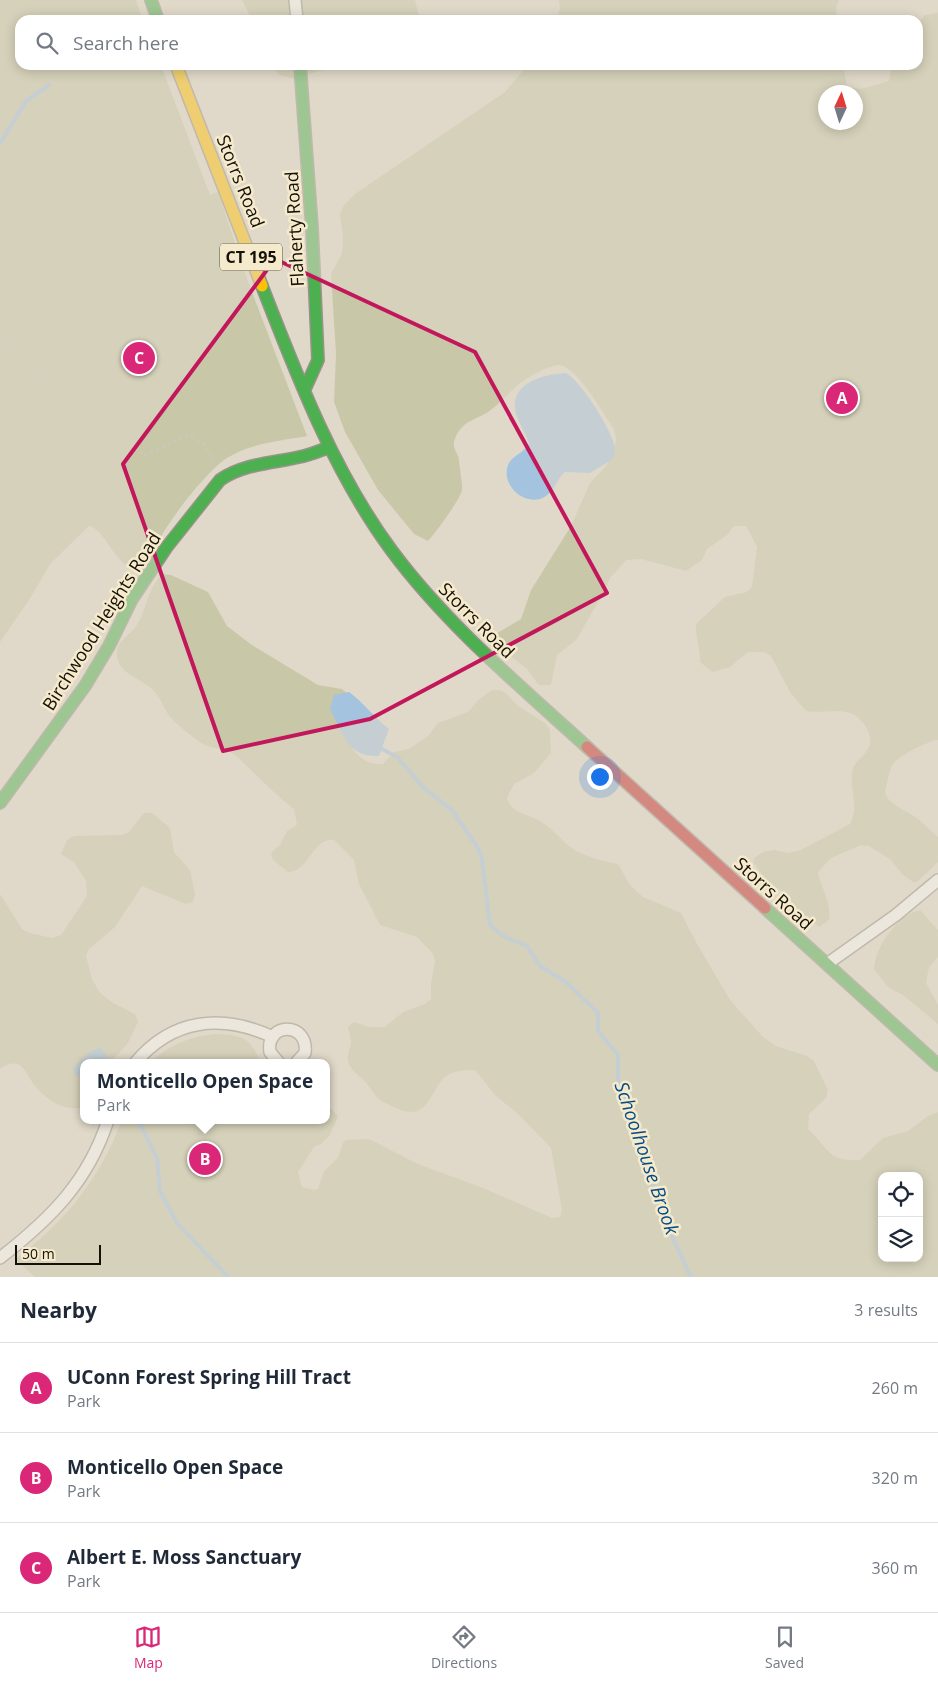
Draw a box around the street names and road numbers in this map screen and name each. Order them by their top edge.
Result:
street label: Storrs Road [212,131,270,231]
street label: Flaherty Road [279,171,309,287]
road number: CT 195 [220,243,282,270]
street label: Birchwood Heights Road [36,527,166,715]
street label: Storrs Road [434,577,520,663]
street label: Storrs Road [730,851,818,935]

